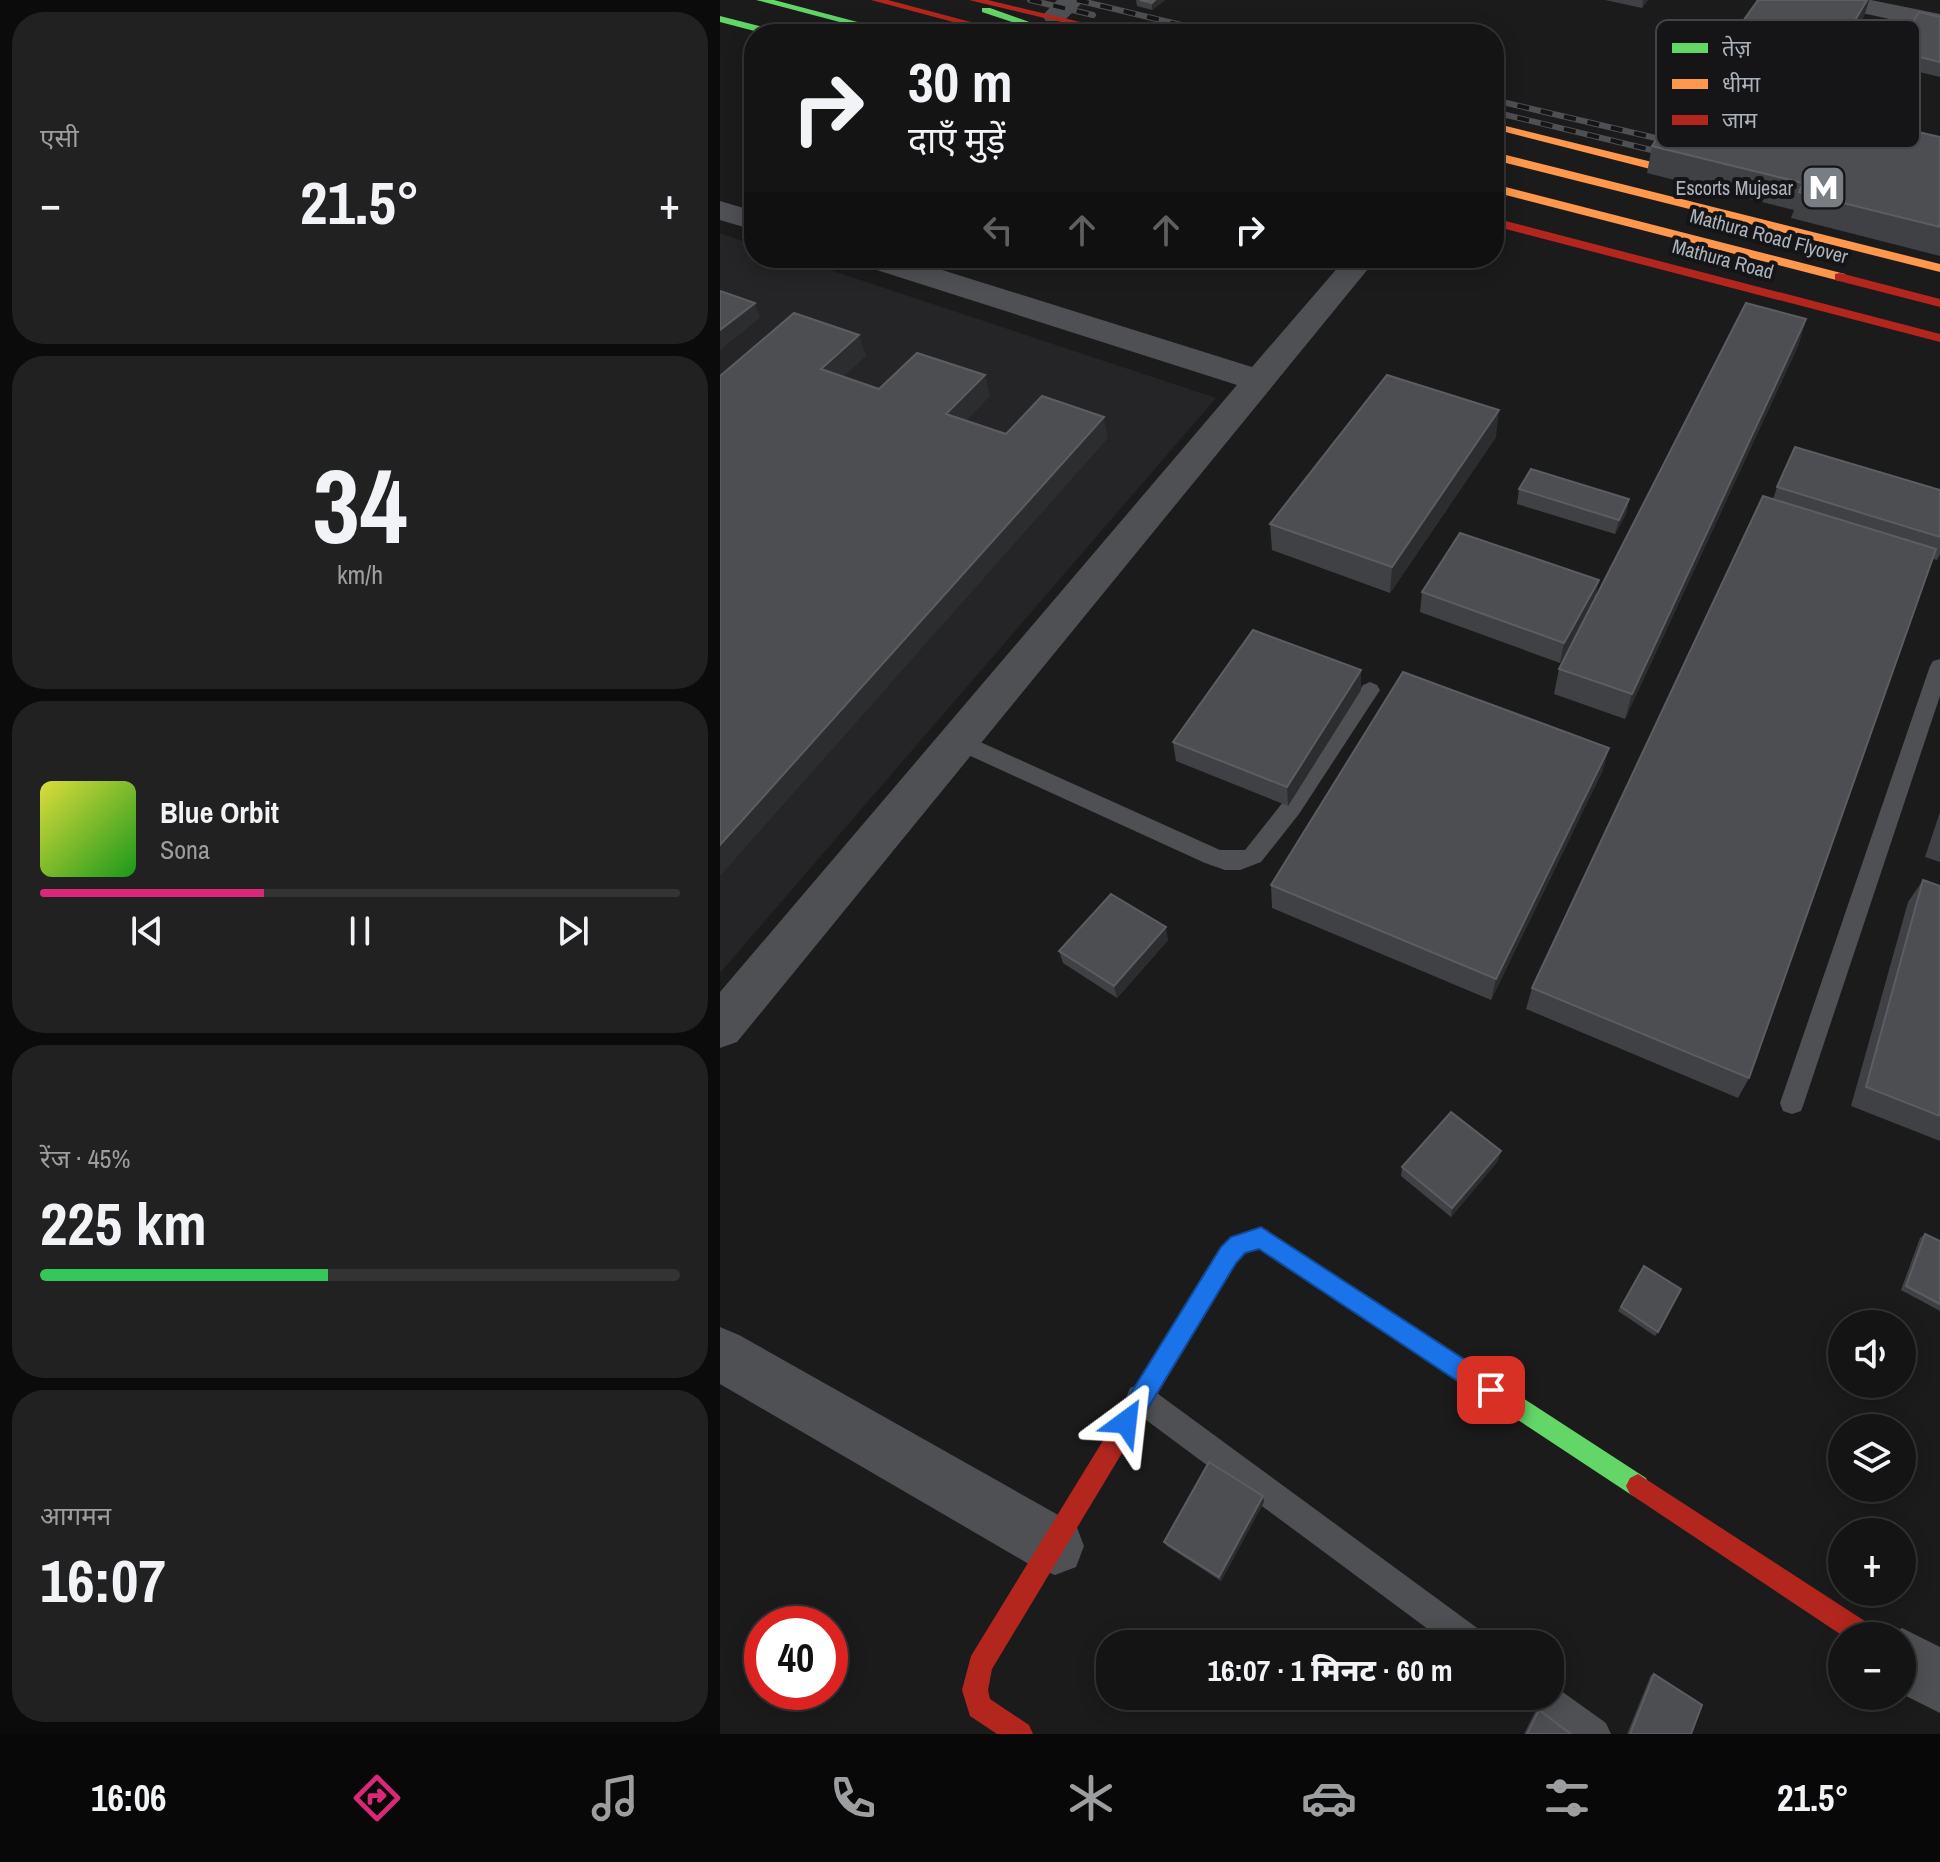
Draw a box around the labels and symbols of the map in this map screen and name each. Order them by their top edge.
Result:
legend [1656,20,1920,148]
text: तेज़ [1722,33,1752,63]
text: धीमा [1722,69,1760,99]
text: जाम [1722,105,1758,135]
metro station icon: Escorts Mujesar [1800,164,1848,212]
place label: Escorts Mujesar [1675,174,1794,201]
street label: Mathura Road Flyover [1688,203,1850,269]
street label: Mathura Road [1670,234,1776,284]
pin [1457,1356,1525,1424]
position arrow [1084,1380,1168,1464]
speed limit sign: 40 [744,1606,848,1710]

